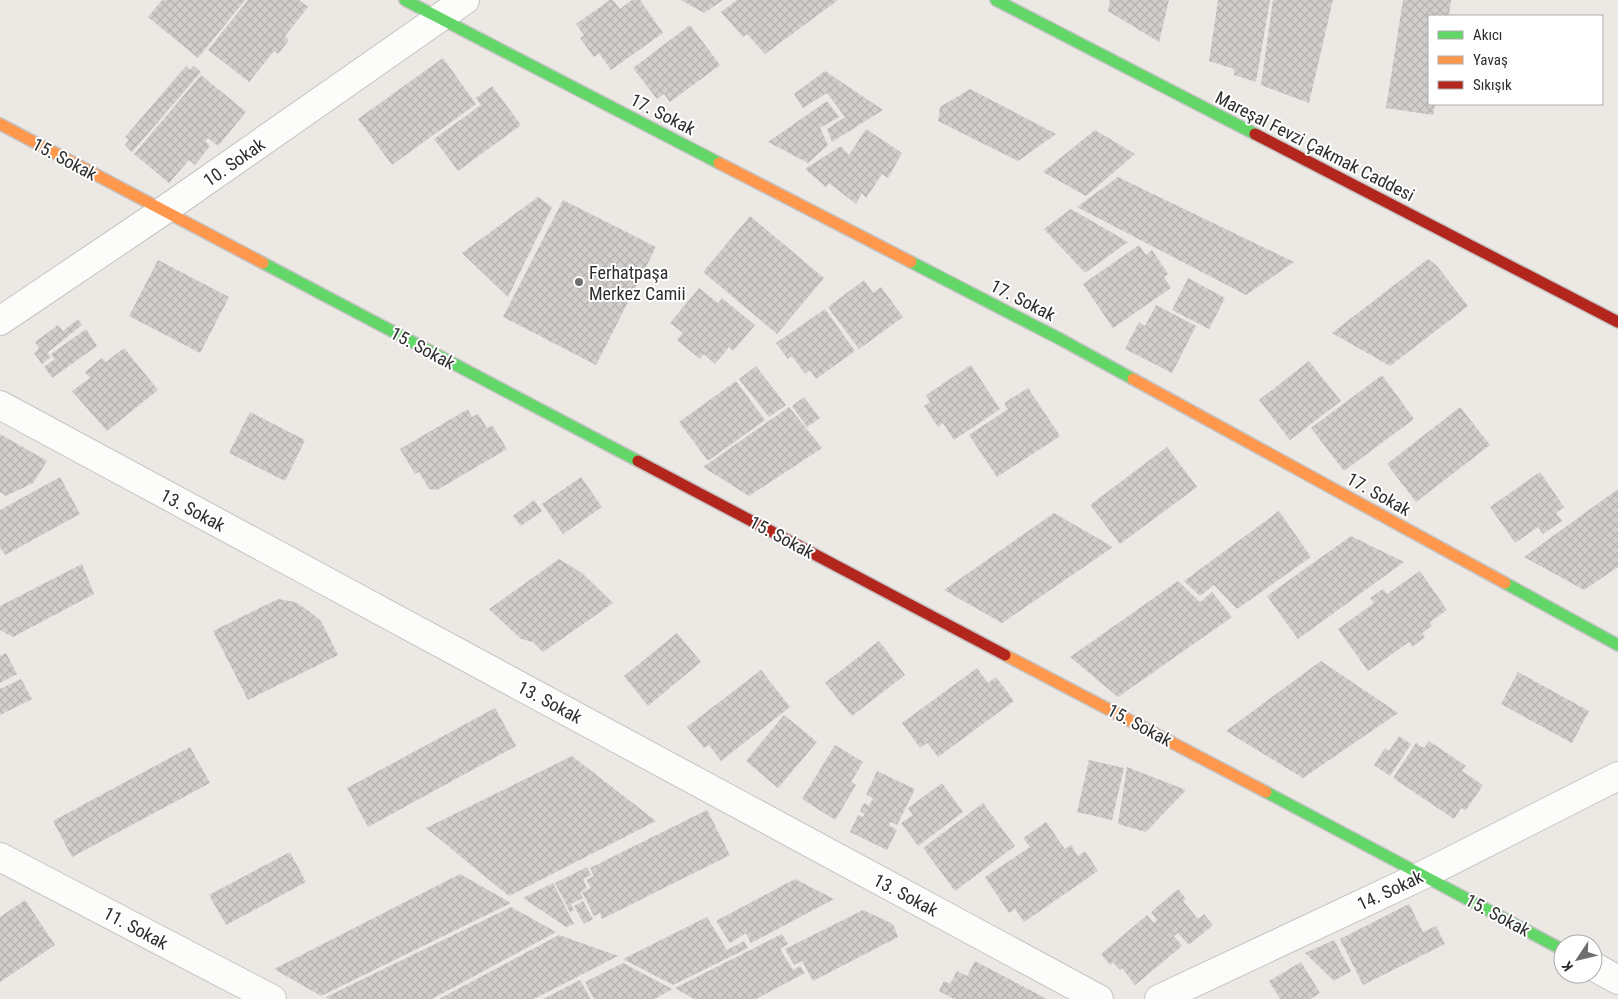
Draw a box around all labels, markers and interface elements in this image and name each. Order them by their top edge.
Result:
legend [1428,15,1603,105]
text: Akıcı [1473,26,1502,44]
text: Yavaş [1473,51,1508,69]
text: Sıkışık [1473,76,1512,94]
street label: Mareşal Fevzi Çakmak Caddesi [1212,87,1418,205]
street label: 17. Sokak [627,89,699,139]
street label: 15. Sokak [29,133,101,185]
street label: 10. Sokak [199,133,269,191]
place label: Ferhatpaşa Merkez Camii [589,262,686,304]
street label: 17. Sokak [987,275,1059,325]
marker: Ferhatpaşa Merkez Camii [573,276,585,288]
street label: 15. Sokak [387,322,459,374]
street label: 17. Sokak [1343,468,1415,520]
street label: 13. Sokak [157,484,229,536]
street label: 15. Sokak [746,511,818,563]
street label: 13. Sokak [514,676,586,728]
street label: 15. Sokak [1104,699,1176,751]
street label: 14. Sokak [1354,866,1426,914]
street label: 13. Sokak [870,869,942,921]
street label: 15. Sokak [1462,889,1534,941]
street label: 11. Sokak [100,902,172,954]
north arrow [1553,934,1603,984]
text: K [1558,958,1576,974]

